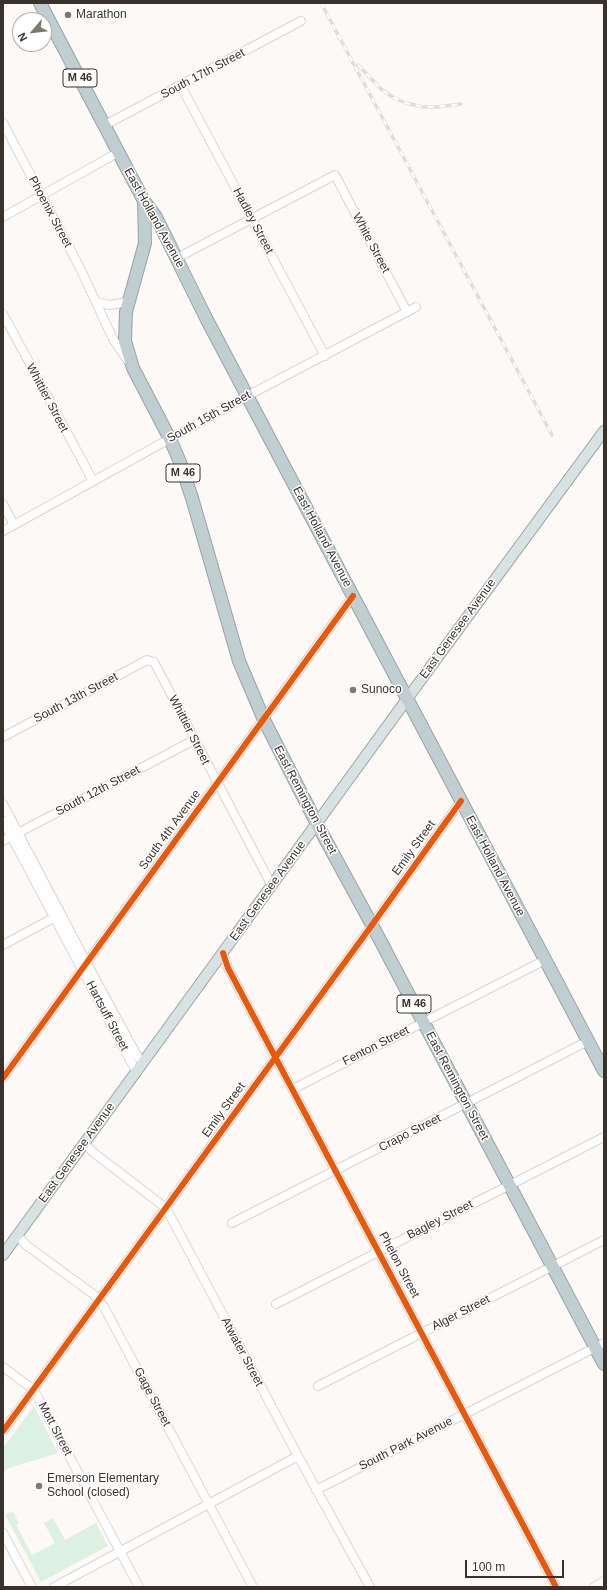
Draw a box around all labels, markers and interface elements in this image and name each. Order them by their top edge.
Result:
place label: Marathon [76,8,127,22]
marker: Marathon [63,10,73,20]
north arrow [12,12,52,52]
text: N [15,31,29,43]
street label: South 17th Street [158,46,248,102]
road number: M 46 [63,69,97,87]
street label: East Holland Avenue [121,166,187,270]
street label: Phoenix Street [25,174,75,250]
street label: Hadley Street [230,186,276,256]
street label: White Street [349,210,393,276]
street label: Whittier Street [23,361,71,435]
street label: South 15th Street [165,388,253,446]
road number: M 46 [166,464,200,482]
street label: East Holland Avenue [289,484,355,590]
street label: East Genesee Avenue [417,576,499,682]
street label: South 13th Street [31,670,121,726]
place label: Sunoco [361,683,402,697]
marker: Sunoco [348,685,358,695]
street label: Whittier Street [165,693,213,767]
street label: East Remington Street [270,743,340,857]
street label: South 12th Street [53,763,143,819]
street label: South 4th Avenue [136,787,204,873]
street label: East Holland Avenue [462,813,528,919]
street label: Emily Street [389,818,439,878]
street label: East Genesee Avenue [227,838,309,944]
street label: Hartsuff Street [83,979,131,1053]
road number: M 46 [397,995,431,1013]
street label: Fenton Street [340,1023,412,1069]
street label: East Remington Street [422,1029,492,1143]
street label: Emily Street [199,1080,249,1140]
street label: East Genesee Avenue [36,1100,118,1206]
street label: Crapo Street [376,1111,444,1155]
street label: Bagley Street [405,1197,475,1243]
street label: Phelon Street [376,1230,422,1300]
street label: Alger Street [430,1292,492,1334]
street label: Atwater Street [218,1315,266,1389]
street label: Gage Street [130,1365,174,1429]
street label: Mott Street [35,1400,75,1458]
street label: South Park Avenue [357,1414,455,1474]
place label: Emerson Elementary School (closed) [47,1472,159,1500]
marker: Emerson Elementary School (closed) [34,1481,44,1491]
scale bar [467,1552,566,1578]
text: 100 m [472,1560,505,1574]

